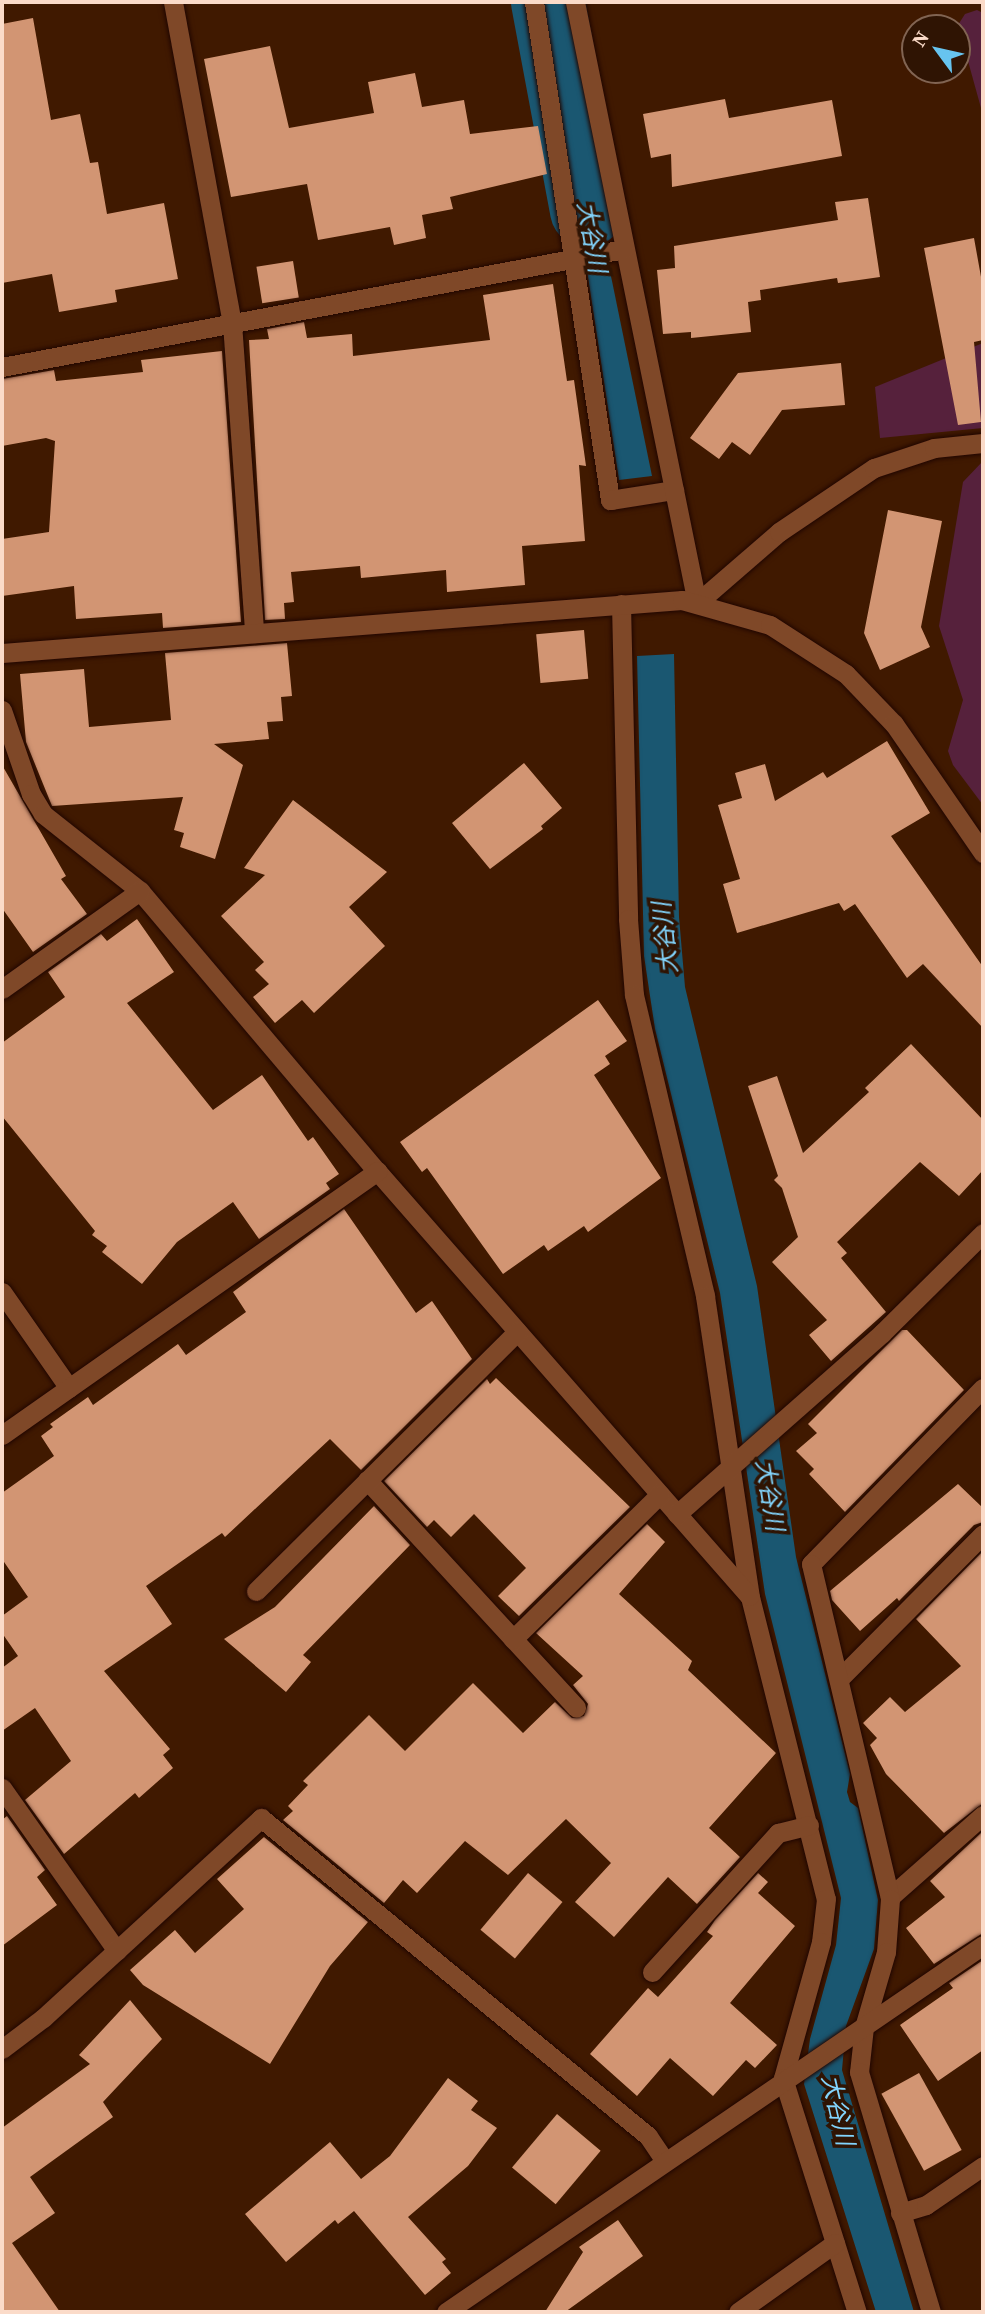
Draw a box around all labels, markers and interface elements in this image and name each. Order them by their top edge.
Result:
north arrow [901,14,971,84]
text: N [905,26,935,52]
water label: 大谷川 [572,199,612,275]
water label: 大谷川 [647,901,683,975]
water label: 大谷川 [750,1457,790,1533]
water label: 大谷川 [816,2072,860,2148]

